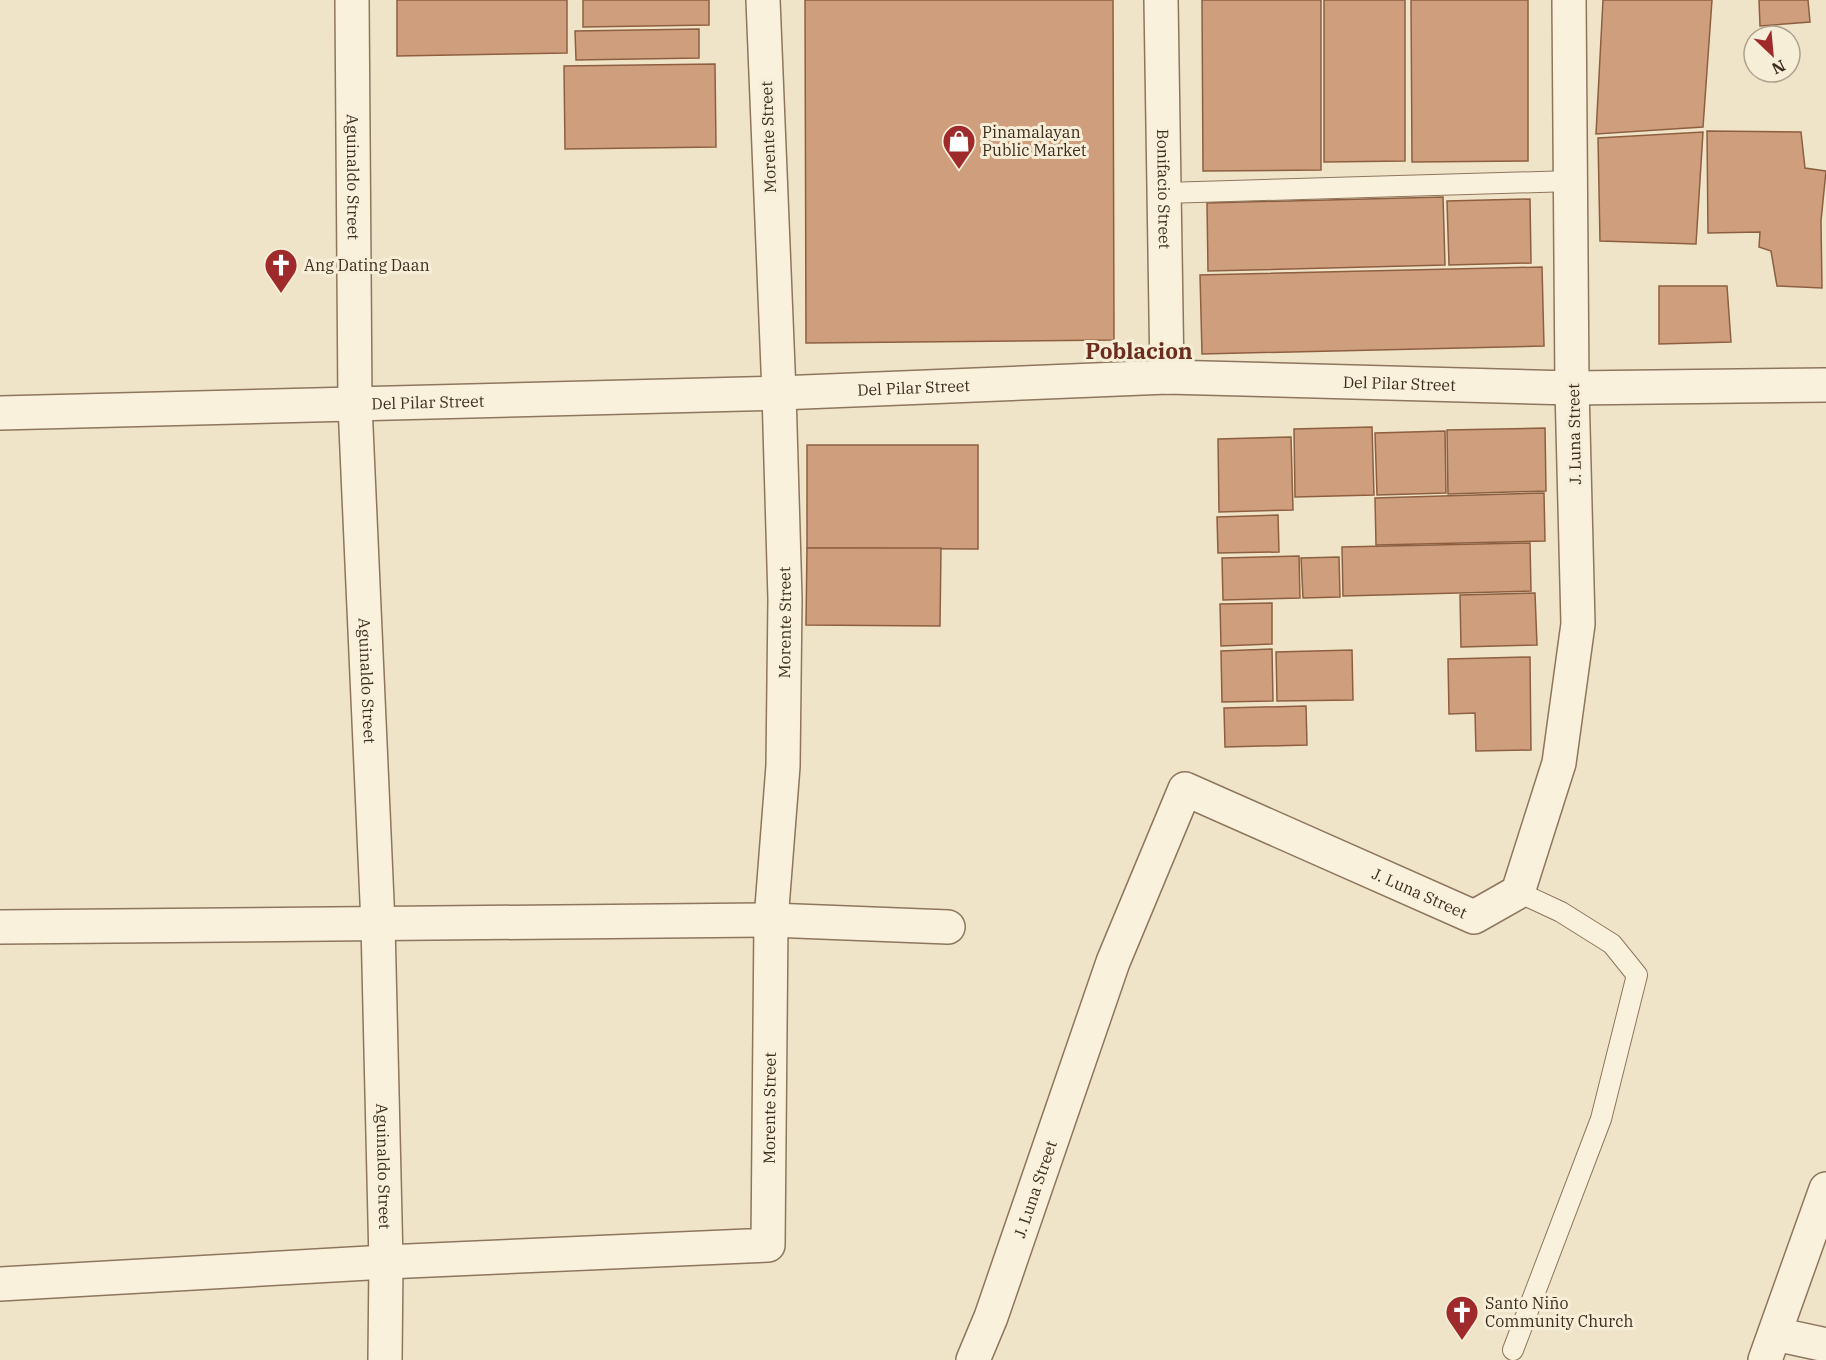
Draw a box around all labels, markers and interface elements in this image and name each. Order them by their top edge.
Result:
north arrow [1742,24,1802,84]
text: N [1769,56,1789,79]
street label: Morente Street [756,80,780,193]
street label: Aguinaldo Street [343,114,364,240]
place label: Pinamalayan Public Market [982,122,1087,160]
shop icon: Pinamalayan Public Market [941,123,977,170]
street label: Bonifacio Street [1153,129,1175,250]
church icon: Ang Dating Daan [263,247,299,294]
place label: Ang Dating Daan [304,255,430,275]
district label: Poblacion [1085,336,1193,365]
street label: Del Pilar Street [1343,372,1456,395]
street label: Del Pilar Street [857,375,971,400]
street label: J. Luna Street [1563,383,1585,485]
street label: Del Pilar Street [371,391,485,413]
street label: Morente Street [774,566,795,679]
street label: Aguinaldo Street [354,617,380,744]
street label: J. Luna Street [1369,863,1470,923]
street label: Morente Street [759,1052,780,1164]
street label: Aguinaldo Street [372,1103,395,1230]
street label: J. Luna Street [1009,1137,1061,1240]
place label: Santo Niño Community Church [1485,1293,1633,1331]
church icon: Santo Niño Community Church [1444,1294,1480,1341]

